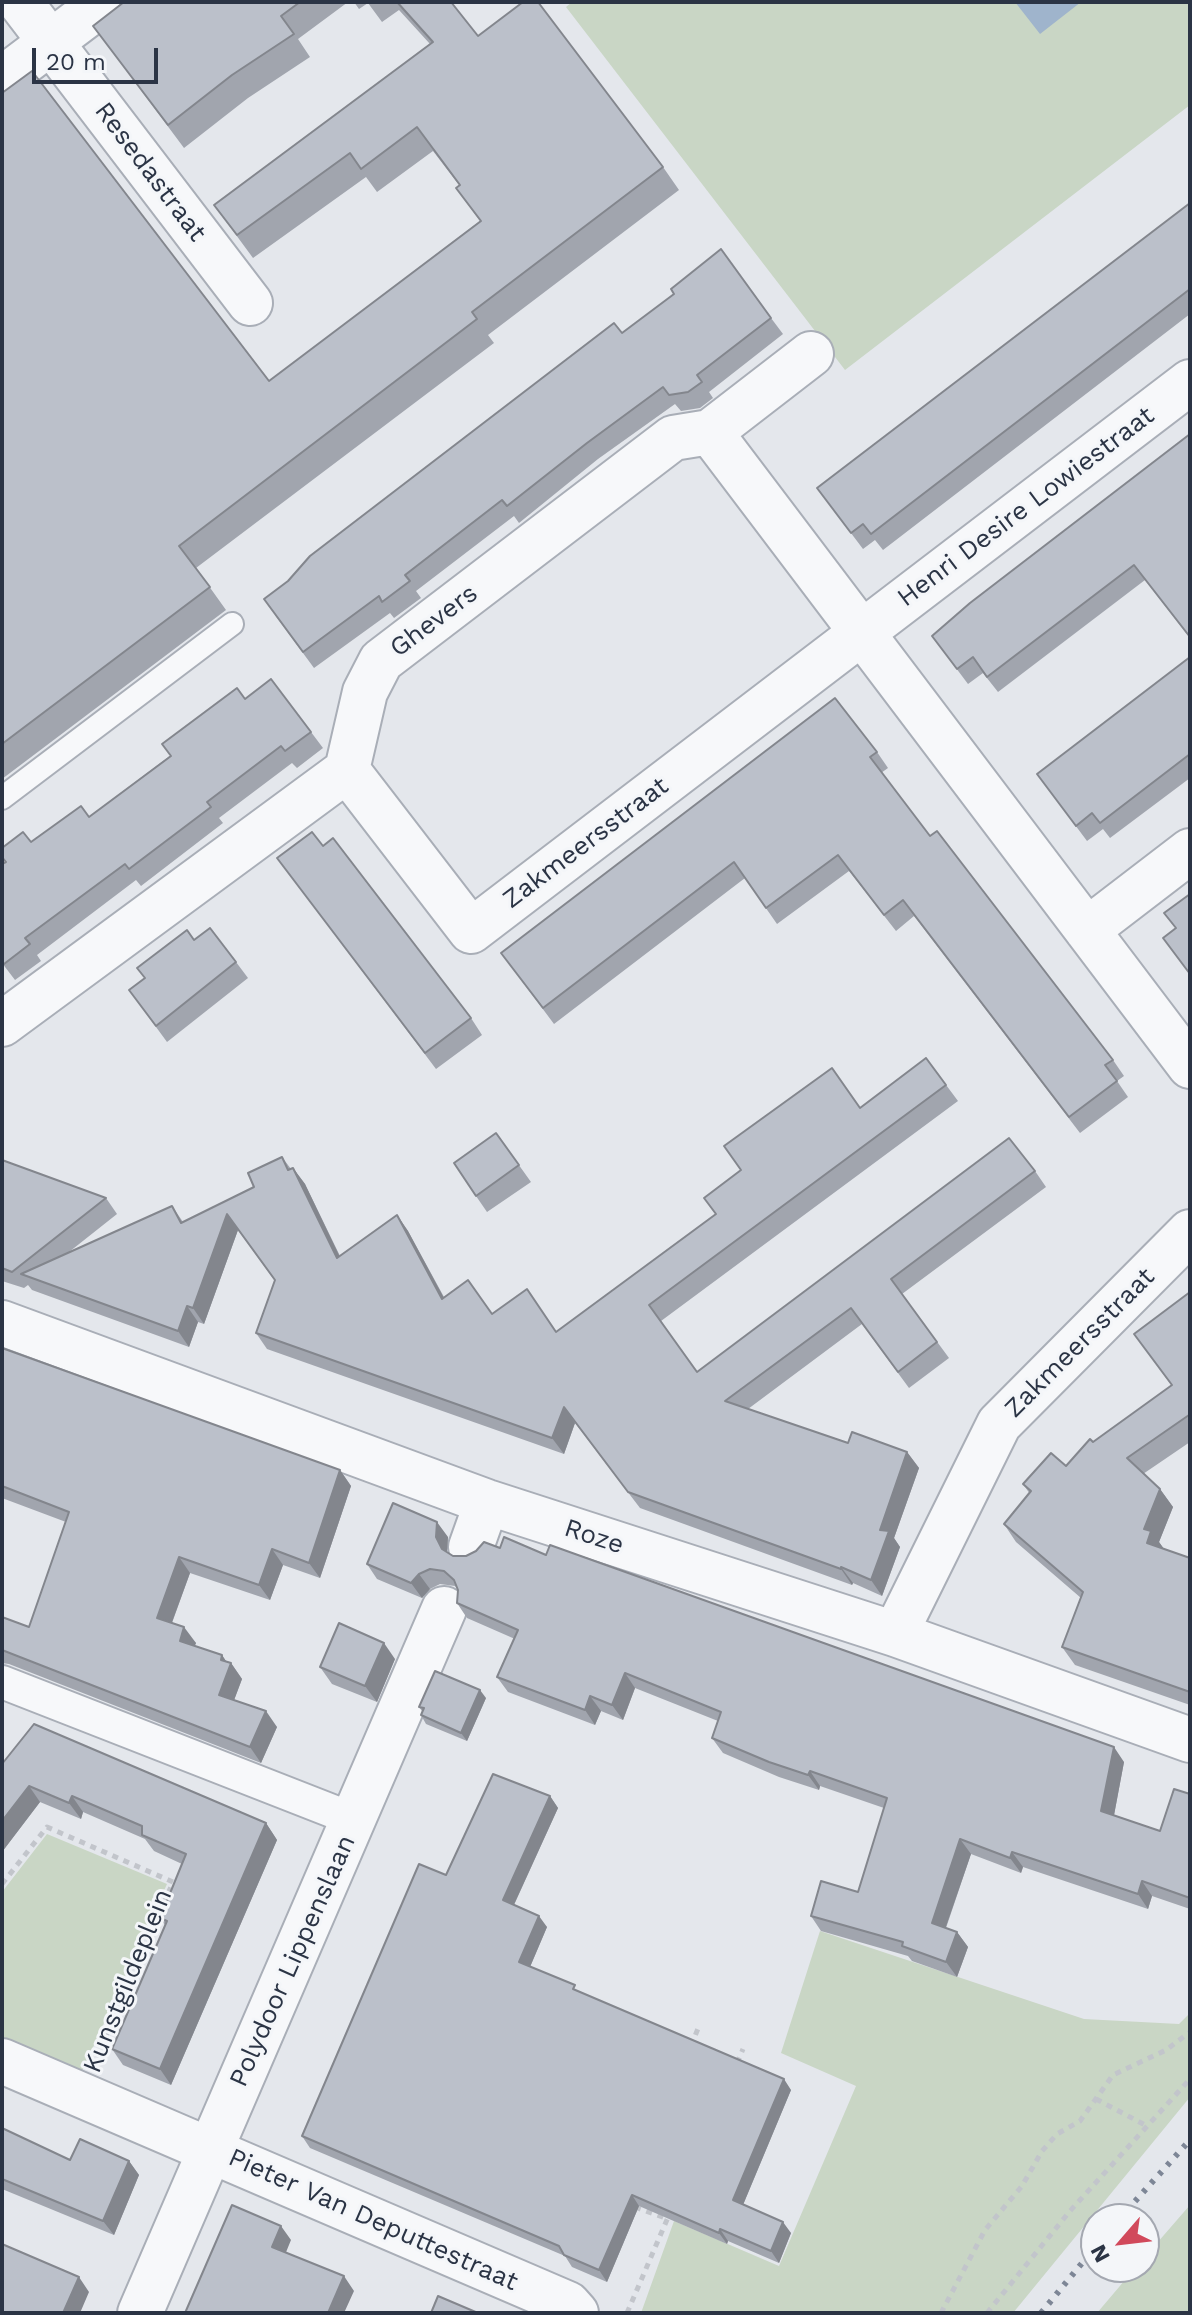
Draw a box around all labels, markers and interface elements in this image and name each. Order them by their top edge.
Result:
scale bar [36,32,162,82]
text: 20 m [46,48,106,76]
street label: Resedastraat [88,96,212,248]
street label: Henri Desire Lowiestraat [891,400,1161,614]
street label: Ghevers [384,578,484,664]
street label: Zakmeersstraat [497,771,675,915]
street label: Zakmeersstraat [999,1262,1161,1424]
street label: Roze [560,1513,628,1561]
street label: Polydoor Lippenslaan [223,1830,363,2092]
street label: Kunstgildeplein [77,1885,179,2077]
street label: Pieter Van Deputtestraat [223,2142,523,2298]
north arrow [1080,2203,1160,2283]
text: N [1085,2240,1115,2267]

